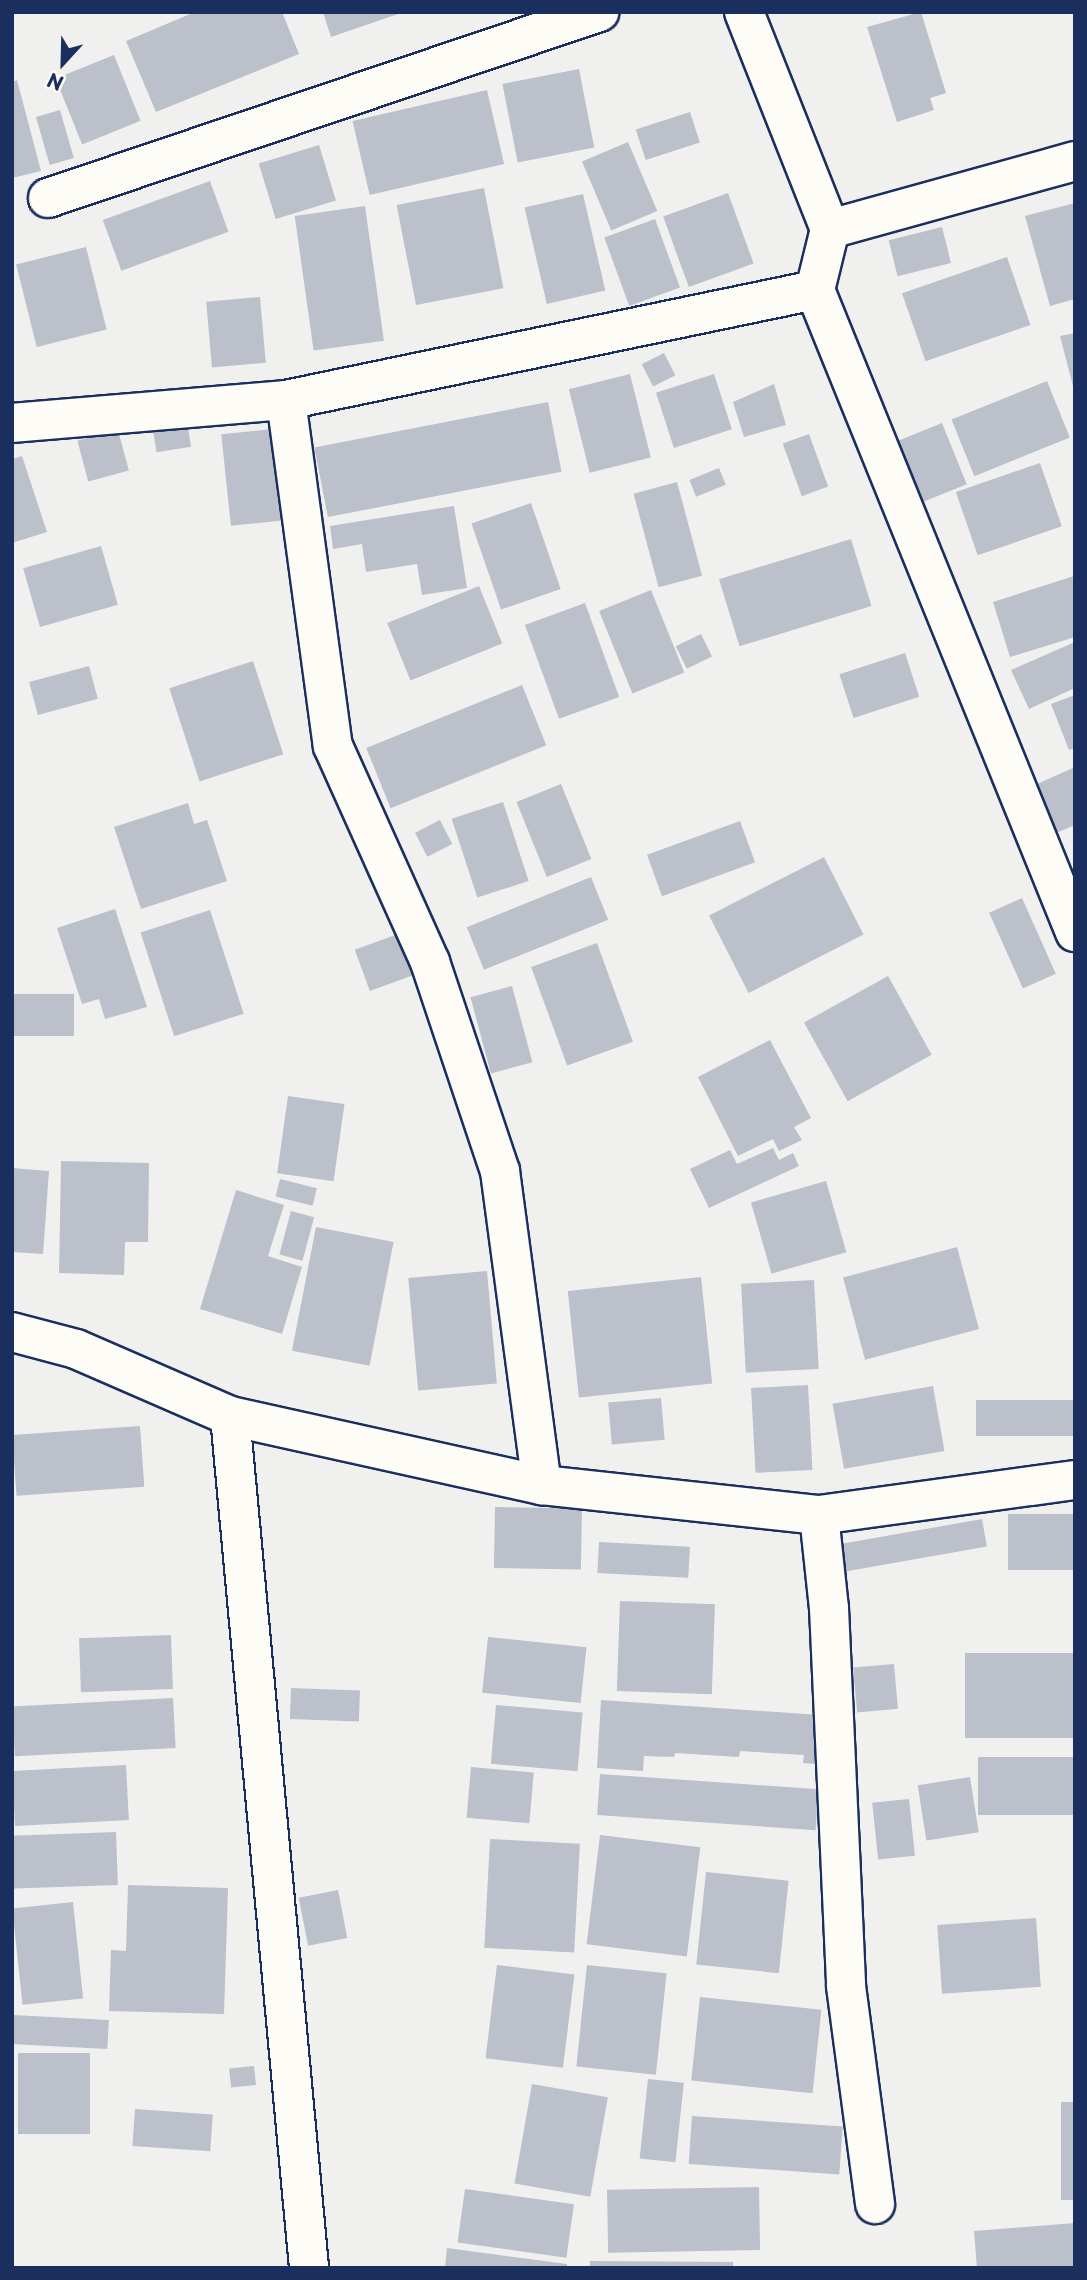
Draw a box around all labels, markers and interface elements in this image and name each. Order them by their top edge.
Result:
north arrow [28,28,98,98]
text: N [43,67,67,98]

